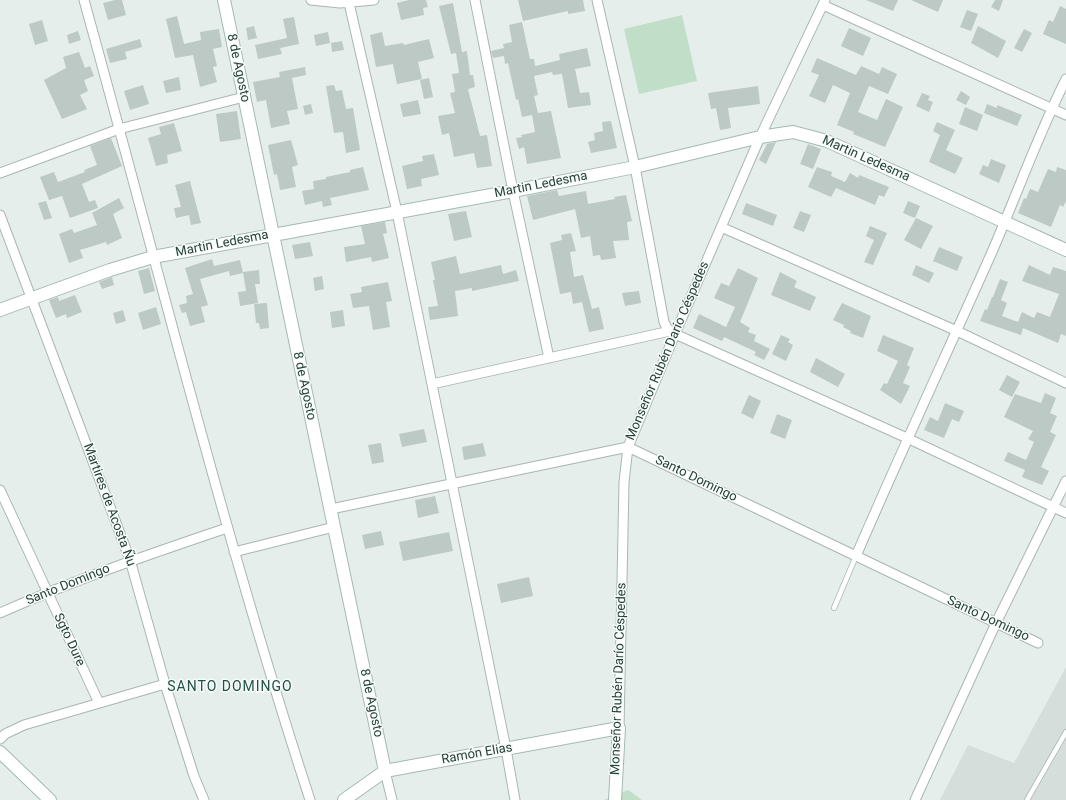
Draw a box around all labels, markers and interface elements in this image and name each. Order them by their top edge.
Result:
street label: 8 de Agosto [223,32,253,104]
street label: Martin Ledesma [820,133,912,185]
street label: Martin Ledesma [493,168,589,202]
street label: Martin Ledesma [174,227,270,261]
street label: Monseñor Rubén Darío Céspedes [623,259,713,443]
street label: 8 de Agosto [289,350,319,422]
street label: Martires de Acosta Ñu [80,441,138,569]
street label: Santo Domingo [653,452,739,506]
street label: Santo Domingo [24,561,112,609]
street label: Monseñor Rubén Darío Céspedes [608,582,630,776]
street label: Santo Domingo [944,593,1032,645]
street label: Sgto Dure [50,611,88,669]
street label: 8 de Agosto [356,667,386,739]
district label: SANTO DOMINGO [167,679,293,695]
street label: Ramón Elias [440,740,514,768]

